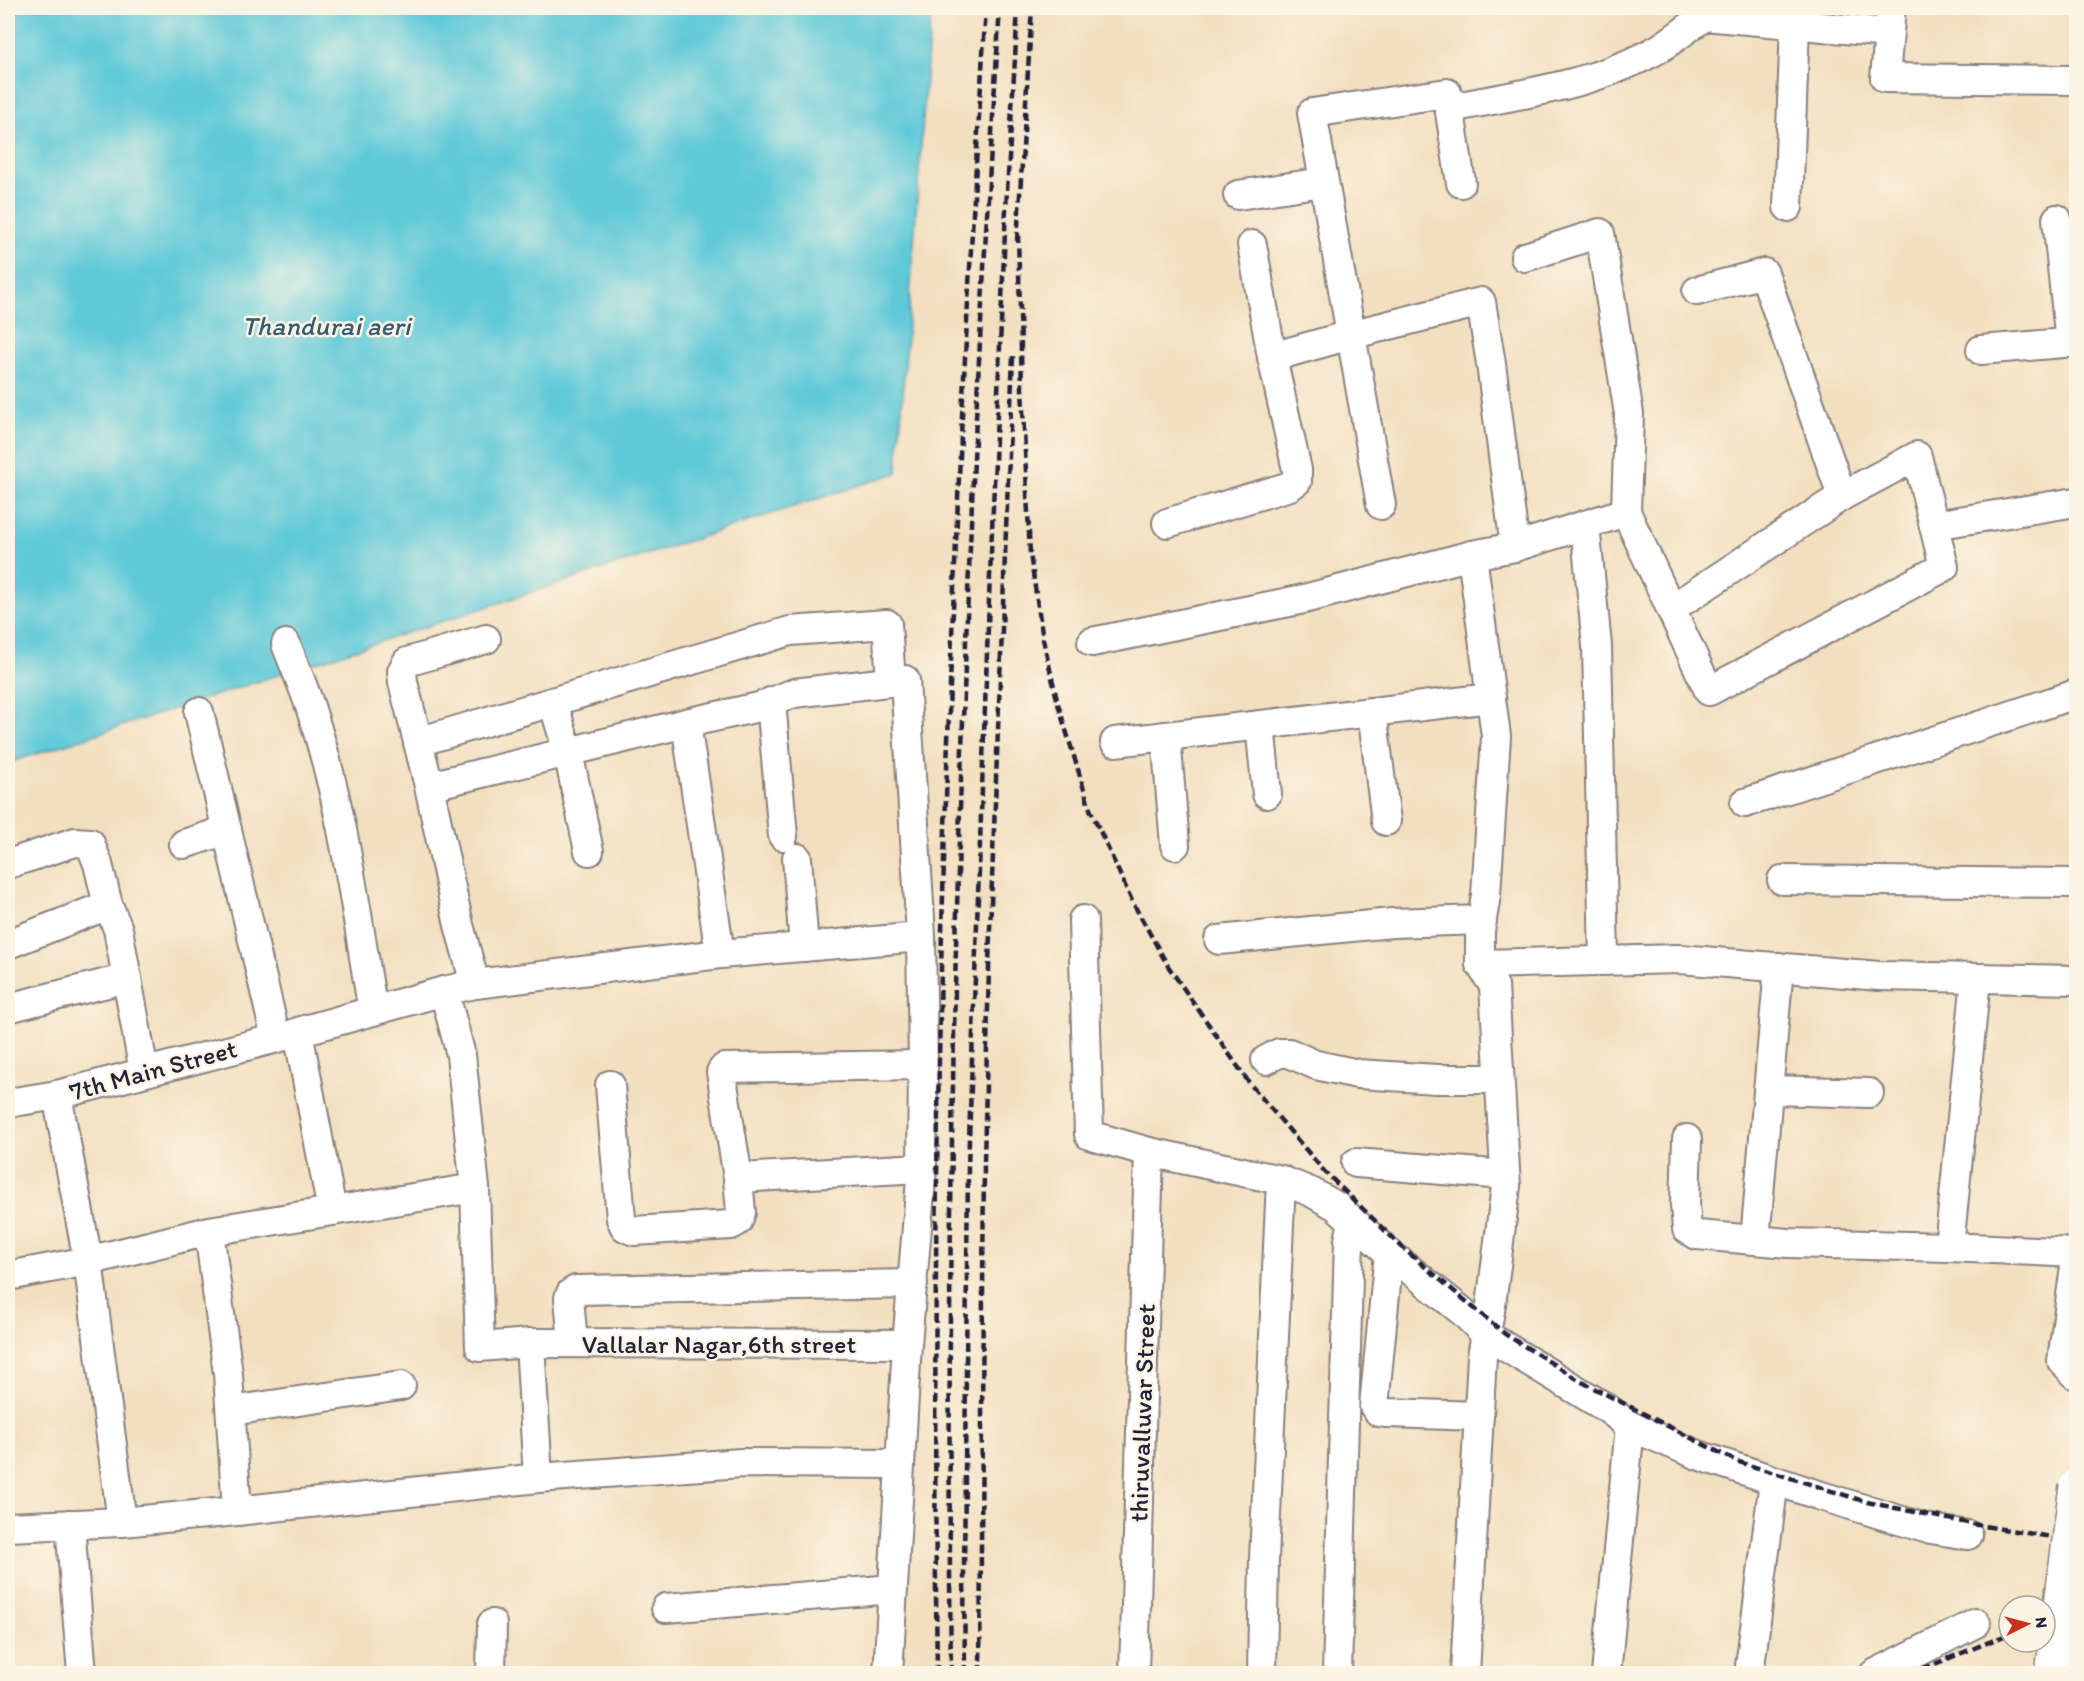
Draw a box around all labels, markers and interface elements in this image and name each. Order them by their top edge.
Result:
water label: Thandurai aeri [242,309,413,342]
street label: 7th Main Street [66,1032,240,1108]
street label: thiruvalluvar Street [1122,1303,1162,1523]
street label: Vallalar Nagar,6th street [582,1328,856,1360]
north arrow [1997,1594,2057,1654]
text: N [2031,1616,2051,1629]

